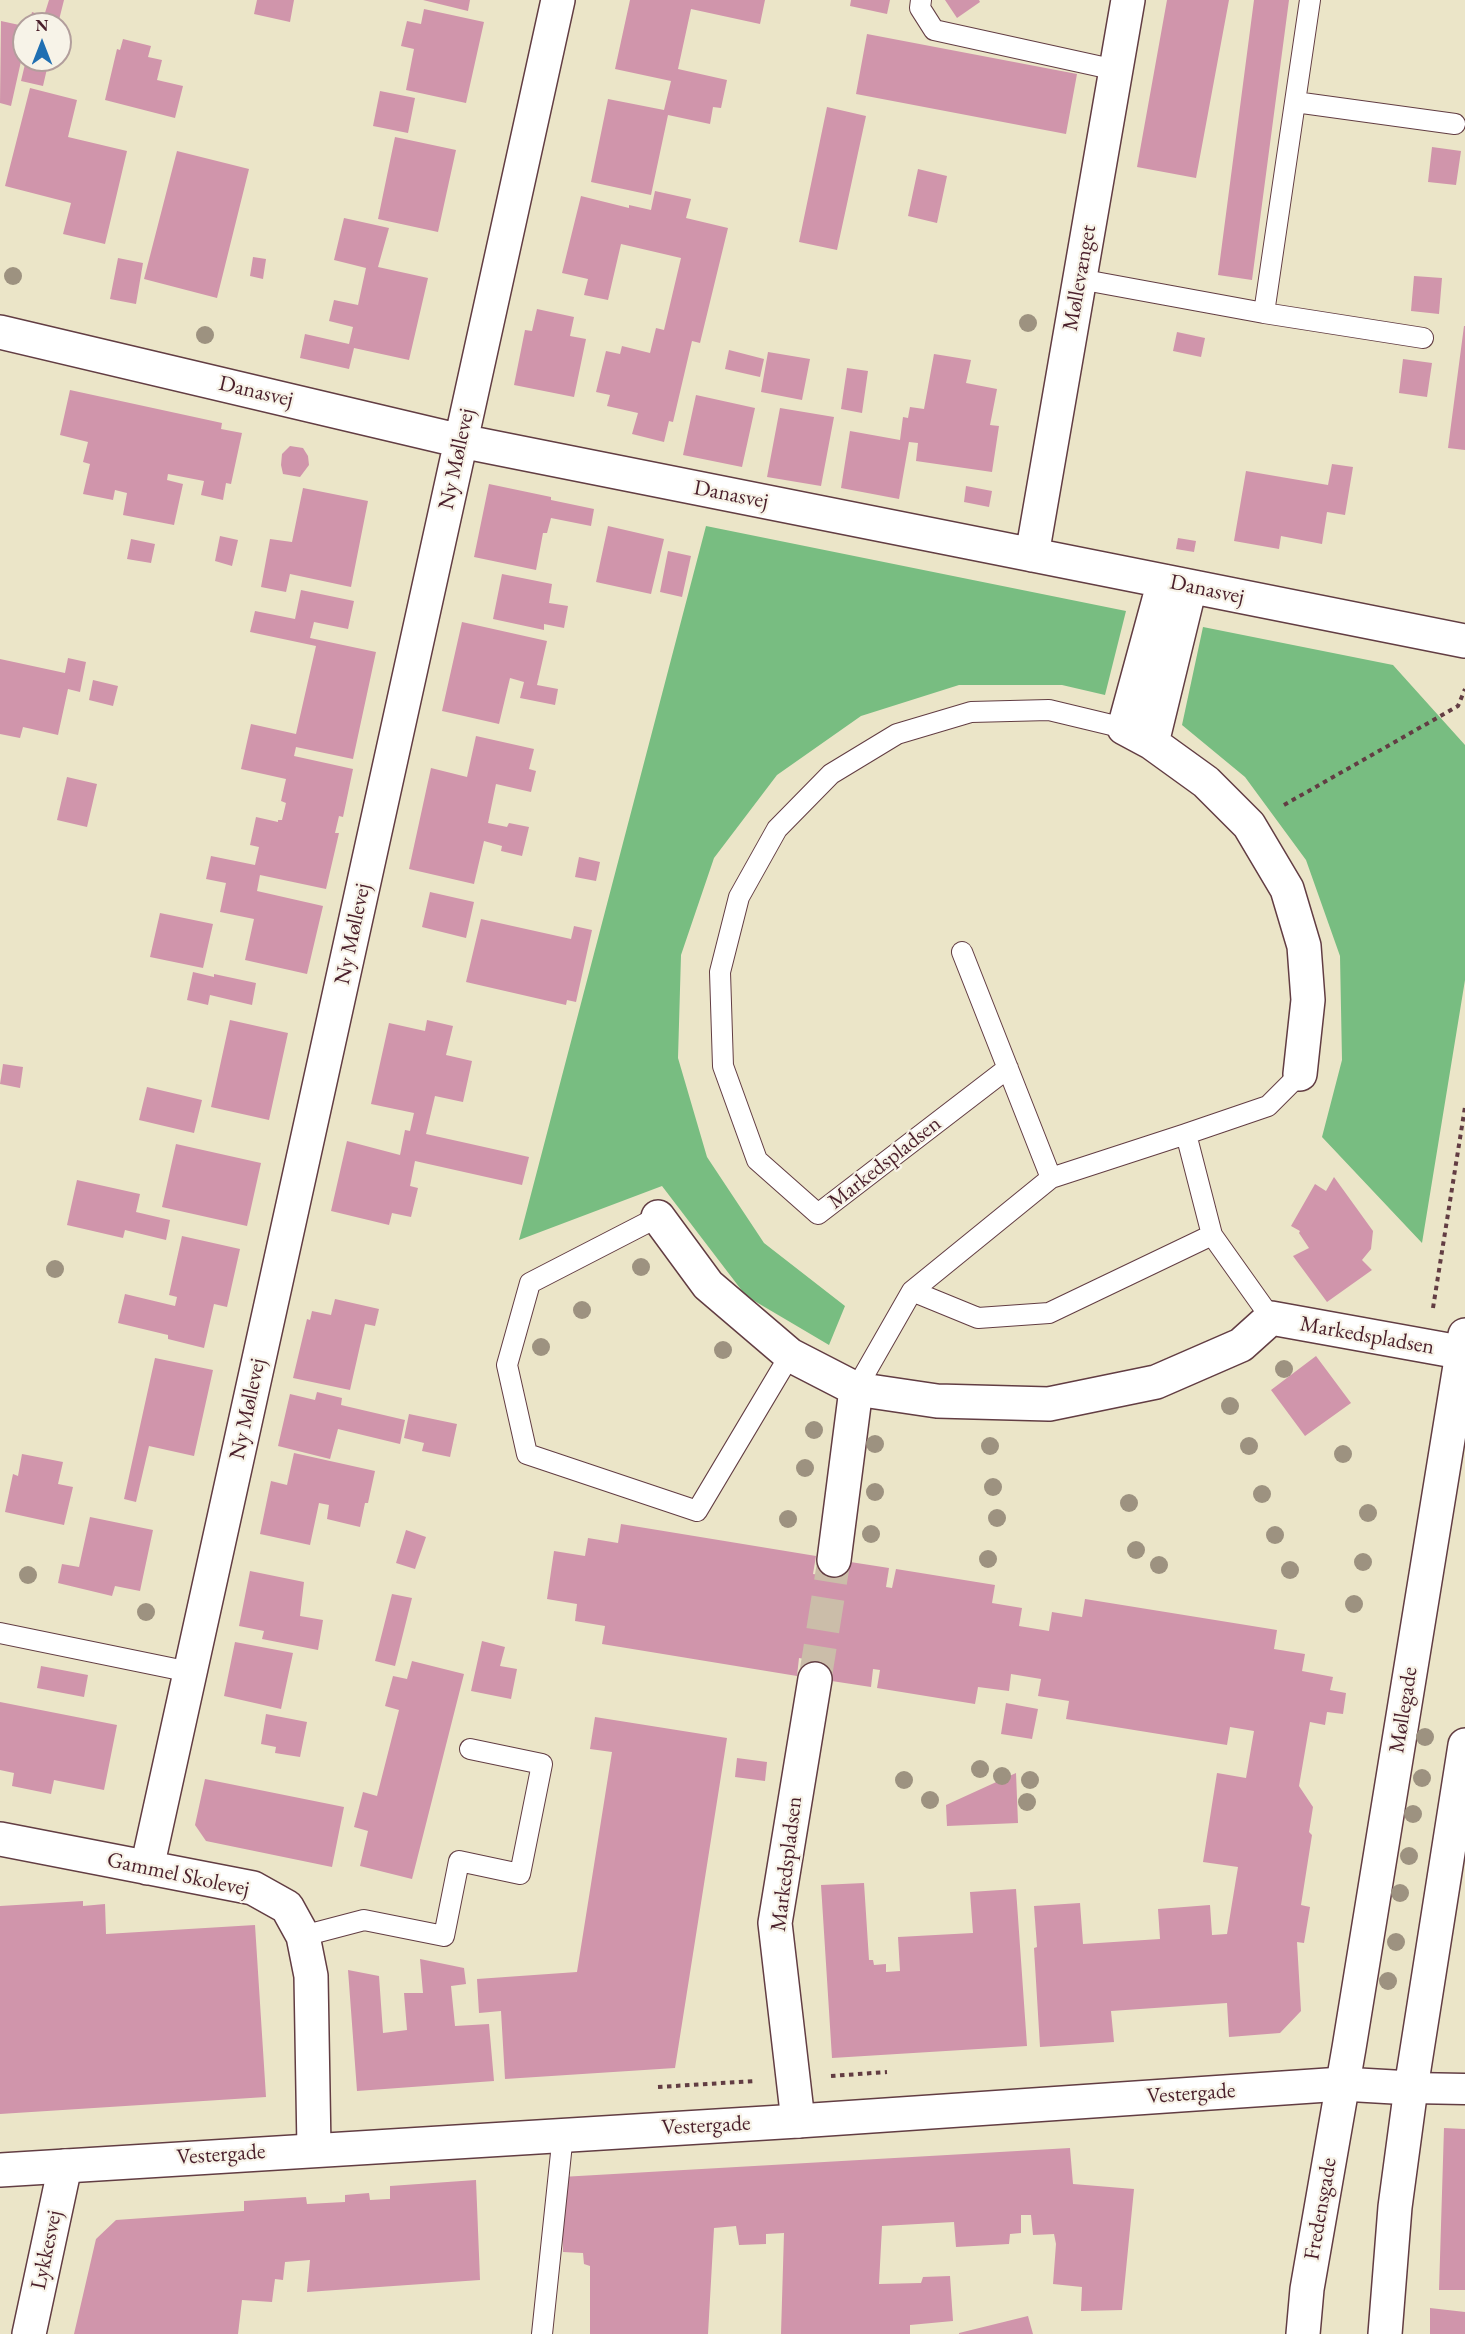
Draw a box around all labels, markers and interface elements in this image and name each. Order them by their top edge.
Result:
north arrow [12,12,72,72]
text: N [36,15,48,36]
street label: Møllevænget [1058,223,1102,333]
street label: Danasvej [216,371,296,413]
street label: Ny Møllevej [433,406,481,512]
street label: Danasvej [691,475,771,515]
street label: Danasvej [1167,569,1247,611]
street label: Ny Møllevej [329,881,377,987]
street label: Markedspladsen [823,1111,947,1215]
street label: Markedspladsen [1298,1311,1436,1361]
street label: Ny Møllevej [224,1356,272,1462]
street label: Møllegade [1384,1665,1424,1755]
street label: Markedspladsen [766,1795,808,1933]
street label: Gammel Skolevej [104,1847,252,1903]
street label: Vestergade [1146,2078,1236,2110]
street label: Vestergade [661,2110,751,2142]
street label: Vestergade [176,2139,266,2171]
street label: Fredensgade [1299,2156,1343,2262]
street label: Lykkesvej [26,2208,68,2292]

